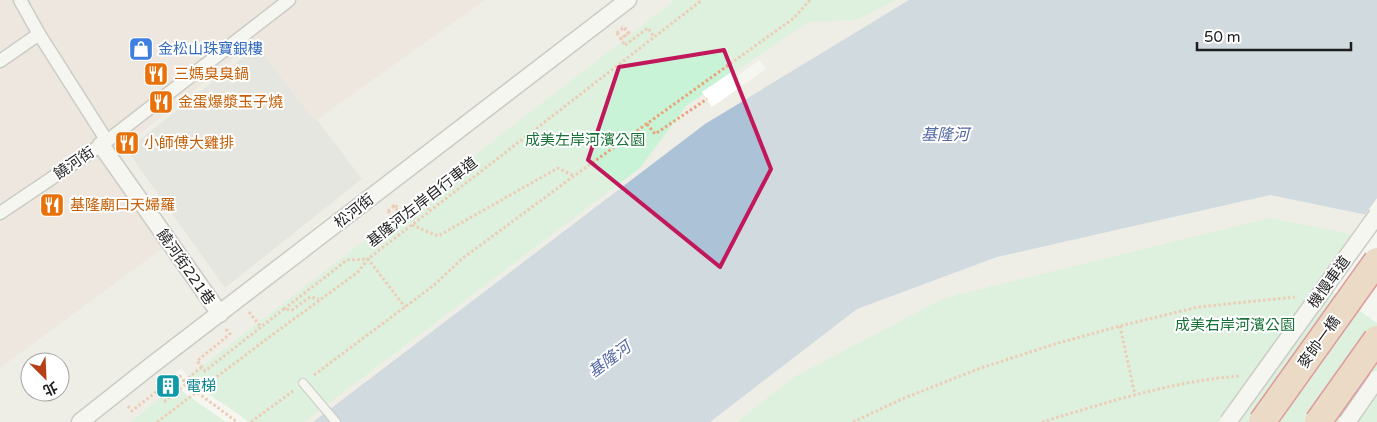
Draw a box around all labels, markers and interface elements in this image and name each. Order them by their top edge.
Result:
scale bar [1197,20,1351,52]
text: 50 m [1204,28,1241,46]
shop icon: 金松山珠寶銀樓 [128,36,154,62]
place label: 金松山珠寶銀樓 [158,40,263,58]
restaurant icon: 三媽臭臭鍋 [143,61,169,87]
place label: 三媽臭臭鍋 [174,65,249,83]
restaurant icon: 金蛋爆漿玉子燒 [148,89,174,115]
place label: 金蛋爆漿玉子燒 [178,93,283,111]
water label: 基隆河 [921,125,972,145]
restaurant icon: 小師傅大雞排 [114,130,140,156]
park label: 成美左岸河濱公園 [525,131,645,149]
place label: 小師傅大雞排 [144,134,234,152]
street label: 饒河街 [50,143,98,183]
street label: 基隆河左岸自行車道 [363,153,481,251]
street label: 松河街 [331,190,377,232]
restaurant icon: 基隆廟口天婦羅 [39,192,65,218]
place label: 基隆廟口天婦羅 [70,196,175,214]
street label: 饒河街221巷 [153,226,219,308]
street label: 機慢車道 [1304,252,1354,312]
street label: 麥帥一橋 [1294,312,1344,372]
park label: 成美右岸河濱公園 [1175,316,1295,334]
water label: 基隆河 [584,336,637,382]
north arrow [20,352,70,402]
building icon: 電梯 [155,373,181,399]
place label: 電梯 [186,377,216,395]
text: 北 [40,378,60,399]

